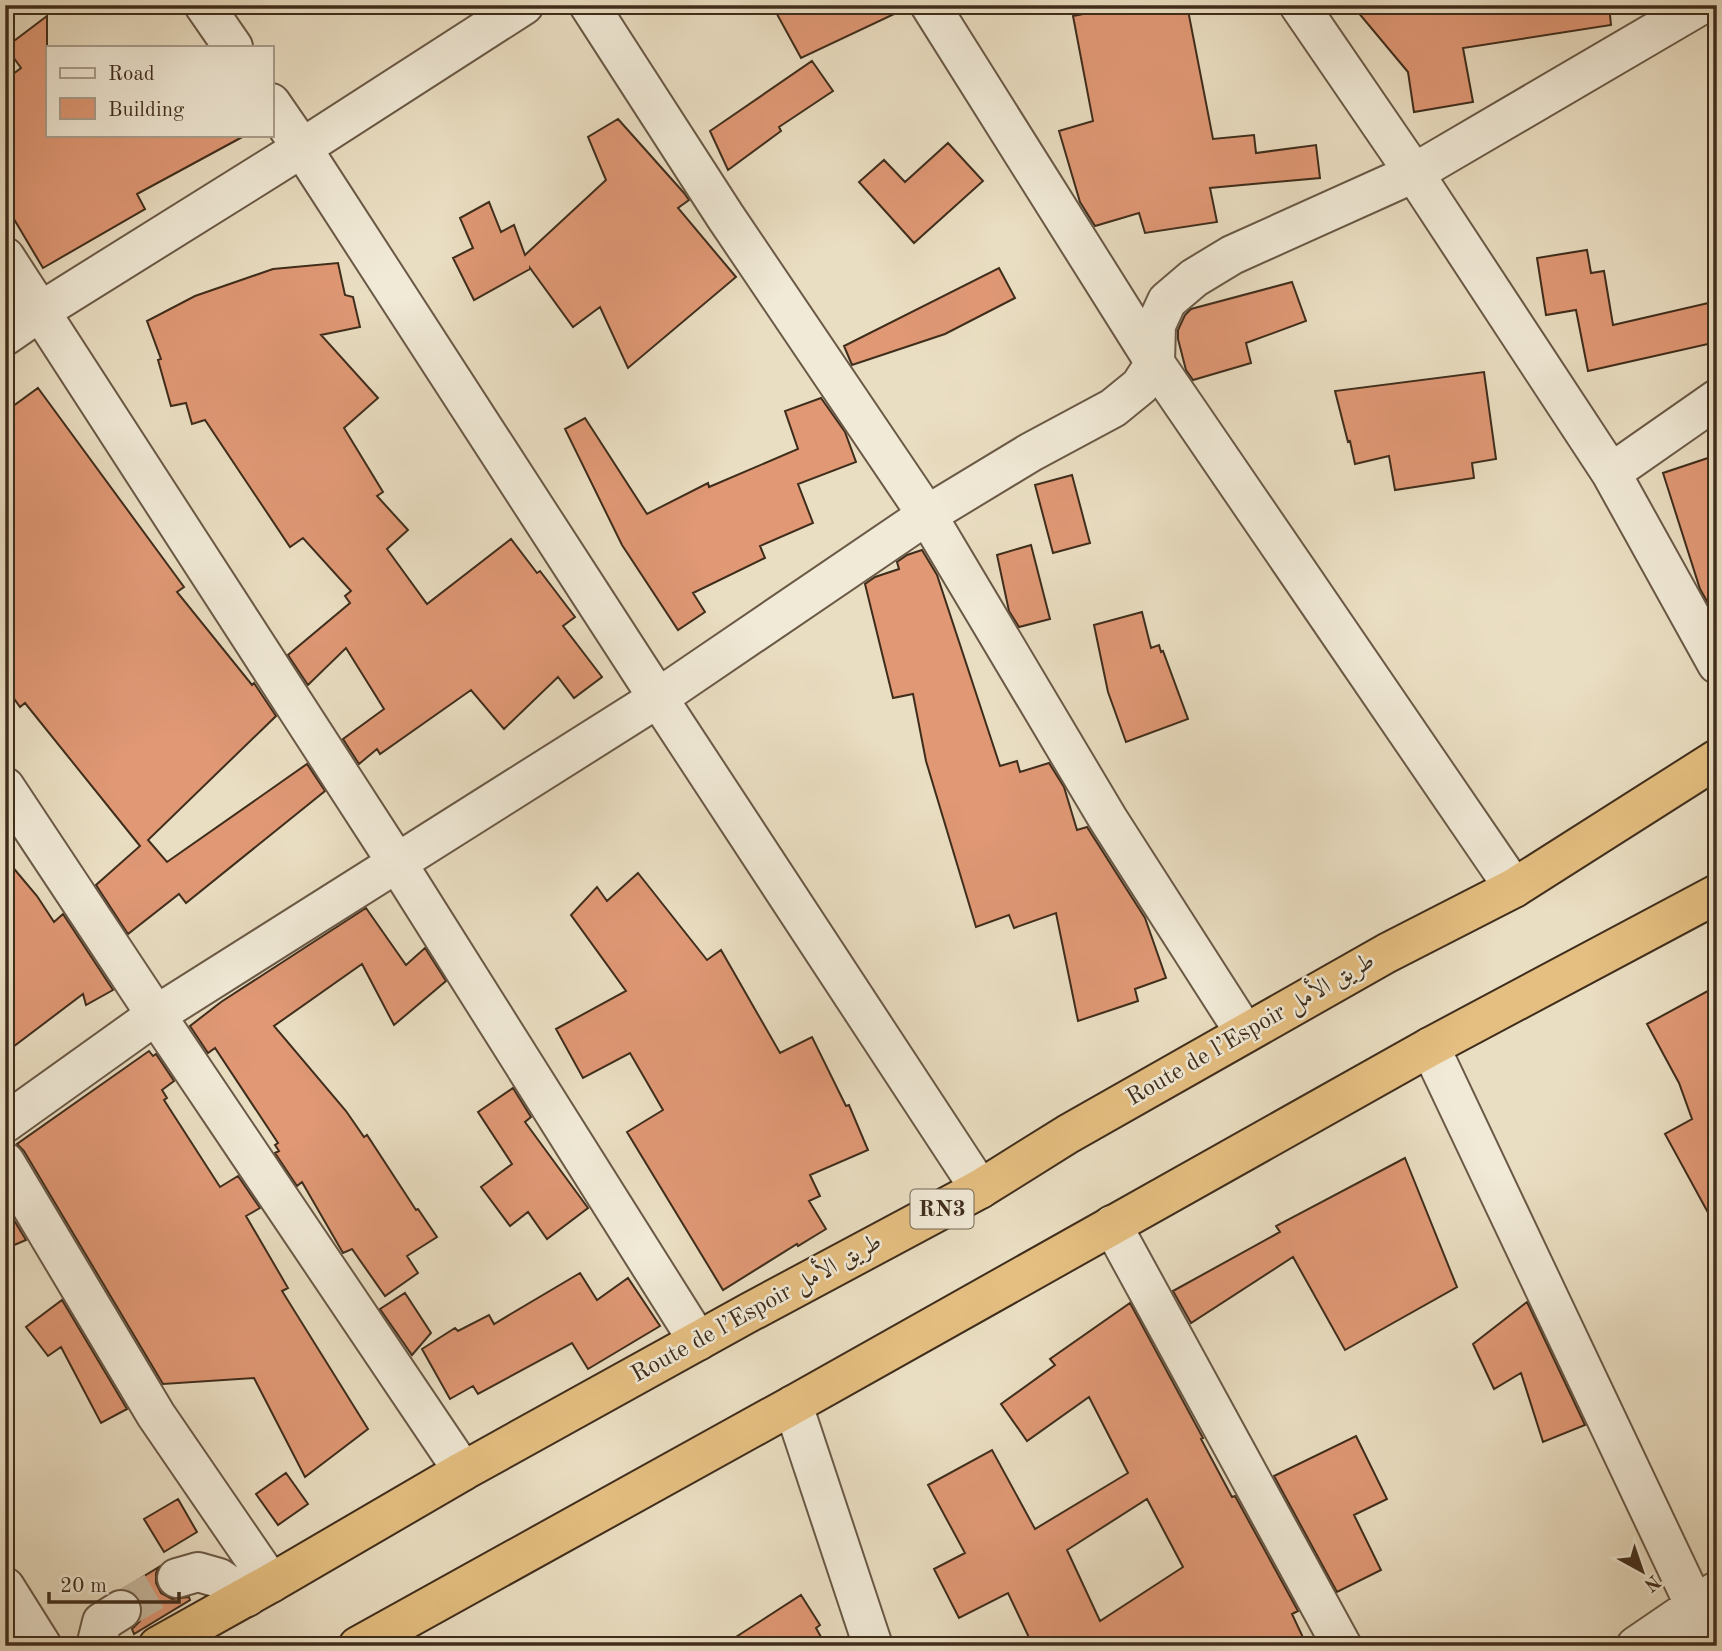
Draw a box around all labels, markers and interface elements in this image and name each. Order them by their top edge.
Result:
legend [46,46,273,136]
text: Road [108,64,155,85]
text: Building [108,100,185,121]
street label: Route de l’Espoir طريق الأمل [1120,944,1381,1113]
road number: RN3 [911,1190,974,1228]
street label: Route de l’Espoir طريق الأمل [625,1225,888,1390]
north arrow [1606,1536,1676,1606]
scale bar [49,1560,178,1604]
text: N [1639,1570,1663,1594]
text: 20 m [60,1576,107,1597]

